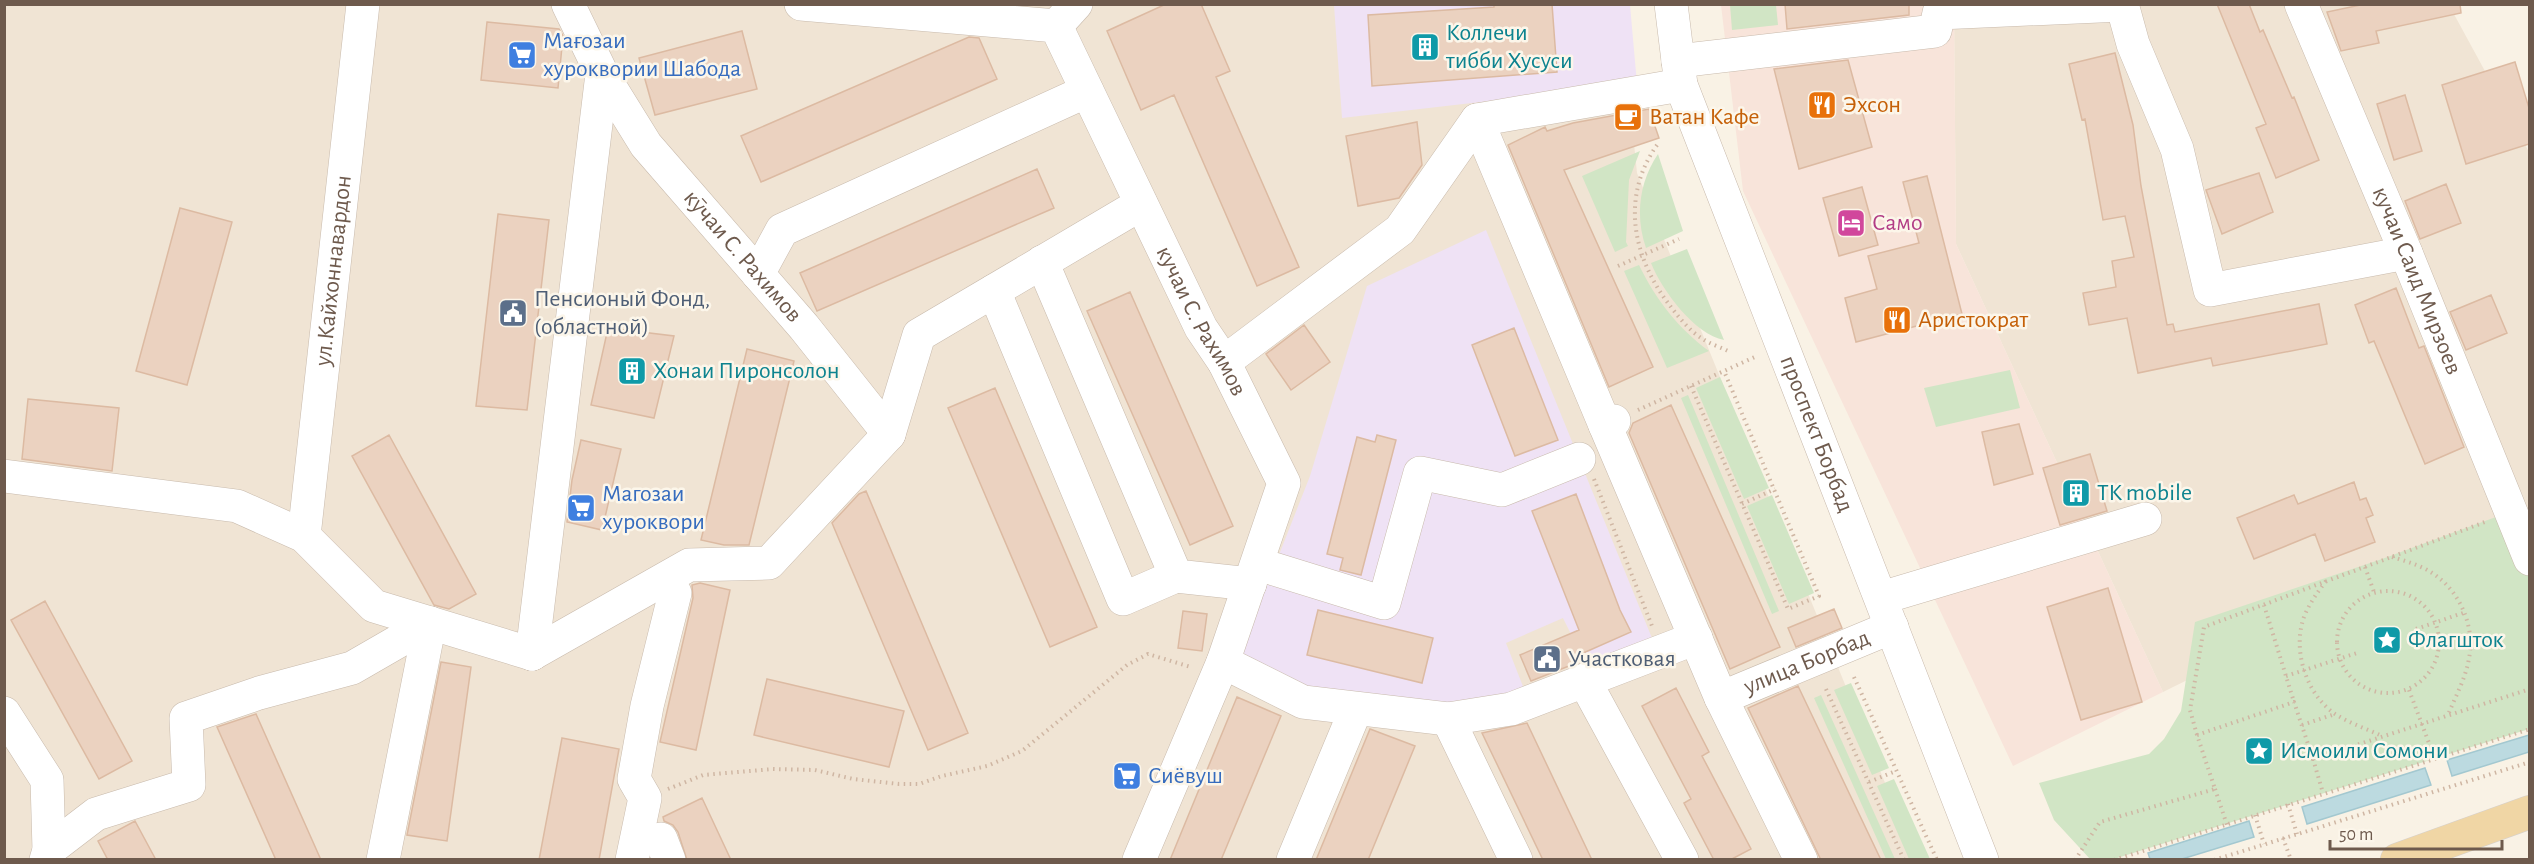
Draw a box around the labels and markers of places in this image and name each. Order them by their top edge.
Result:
place label: Коллечи тибби Хусуси [1445,21,1573,73]
place label: Мағозаи хуроквории Шабода [543,29,741,81]
building icon: Коллечи тибби Хусуси [1409,31,1441,63]
supermarket icon: Мағозаи хуроквории Шабода [506,39,538,71]
restaurant icon: Эхсон [1806,89,1838,121]
place label: Эхсон [1843,93,1901,117]
cafe icon: Ватан Кафе [1612,101,1644,133]
place label: Ватан Кафе [1649,105,1760,129]
hotel icon: Само [1835,207,1867,239]
place label: Само [1872,211,1923,235]
place label: Пенсионый Фонд, (областной) [534,287,710,339]
public building icon: Пенсионый Фонд, (областной) [497,297,529,329]
restaurant icon: Аристократ [1881,304,1913,336]
place label: Аристократ [1918,308,2029,332]
building icon: Хонаи Пиронсолон [616,355,648,387]
place label: Хонаи Пиронсолон [653,359,840,383]
building icon: TK mobile [2060,477,2092,509]
place label: TK mobile [2097,481,2192,505]
place label: Магозаи хуроквори [602,482,705,534]
supermarket icon: Магозаи хуроквори [565,492,597,524]
place icon: Флагшток [2371,624,2403,656]
place label: Флагшток [2408,628,2504,652]
public building icon: Участковая [1531,643,1563,675]
place label: Участковая [1568,647,1676,671]
place icon: Исмоили Сомони [2243,735,2275,767]
place label: Исмоили Сомони [2280,739,2448,763]
supermarket icon: Сиёвуш [1111,760,1143,792]
place label: Сиёвуш [1148,764,1223,788]

